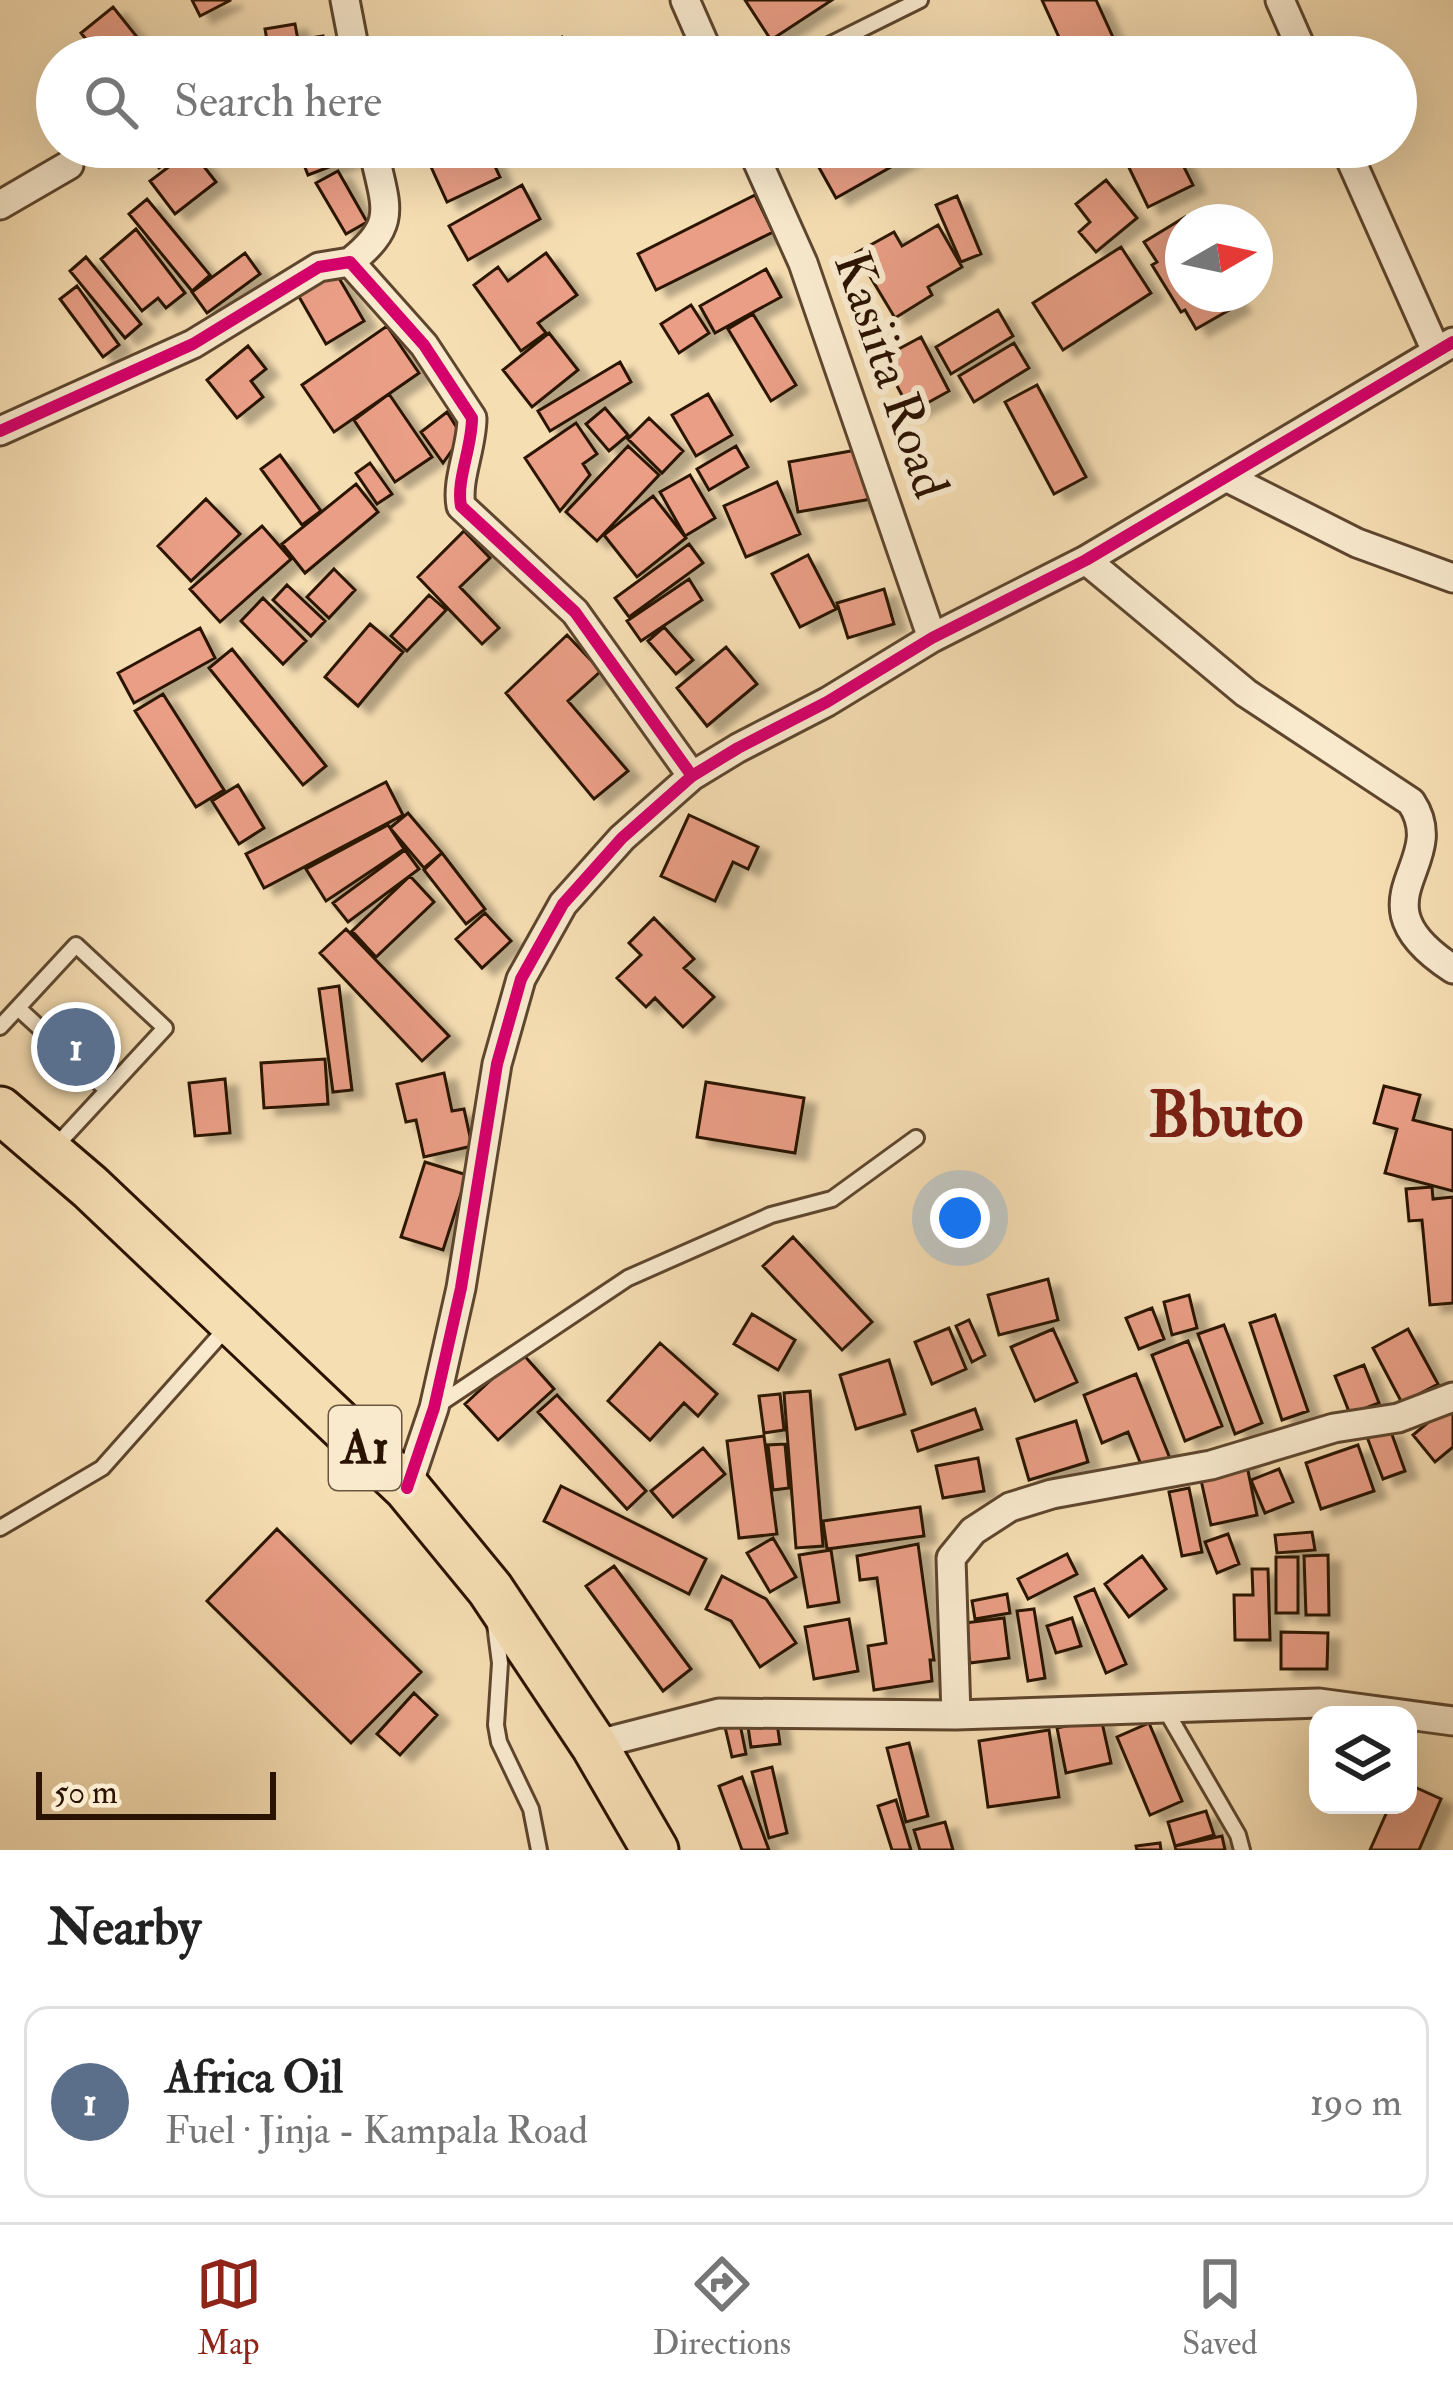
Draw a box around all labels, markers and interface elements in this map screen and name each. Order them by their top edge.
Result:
search box [36,36,1417,168]
icon: search [78,69,144,135]
text: Search here [174,74,382,130]
north arrow [1165,204,1273,312]
street label: Kasiita Road [819,244,963,506]
pin: 1 [37,1002,115,1092]
district label: Bbuto [1149,1077,1303,1156]
your location [930,1188,990,1248]
road number: A1 [329,1406,401,1490]
map controls [1309,1706,1417,1814]
button: layers [1309,1706,1417,1814]
scale bar [36,1766,276,1819]
text: 50 m [54,1772,118,1813]
text: Nearby [48,1896,201,1960]
text: Africa Oil [165,2050,343,2106]
text: 1 [83,2078,97,2127]
text: 190 m [1310,2078,1402,2127]
text: Fuel · Jinja - Kampala Road [165,2106,588,2155]
tab: Map [196,2251,262,2364]
tab: Directions [653,2251,791,2364]
tab: Saved [1182,2251,1257,2364]

